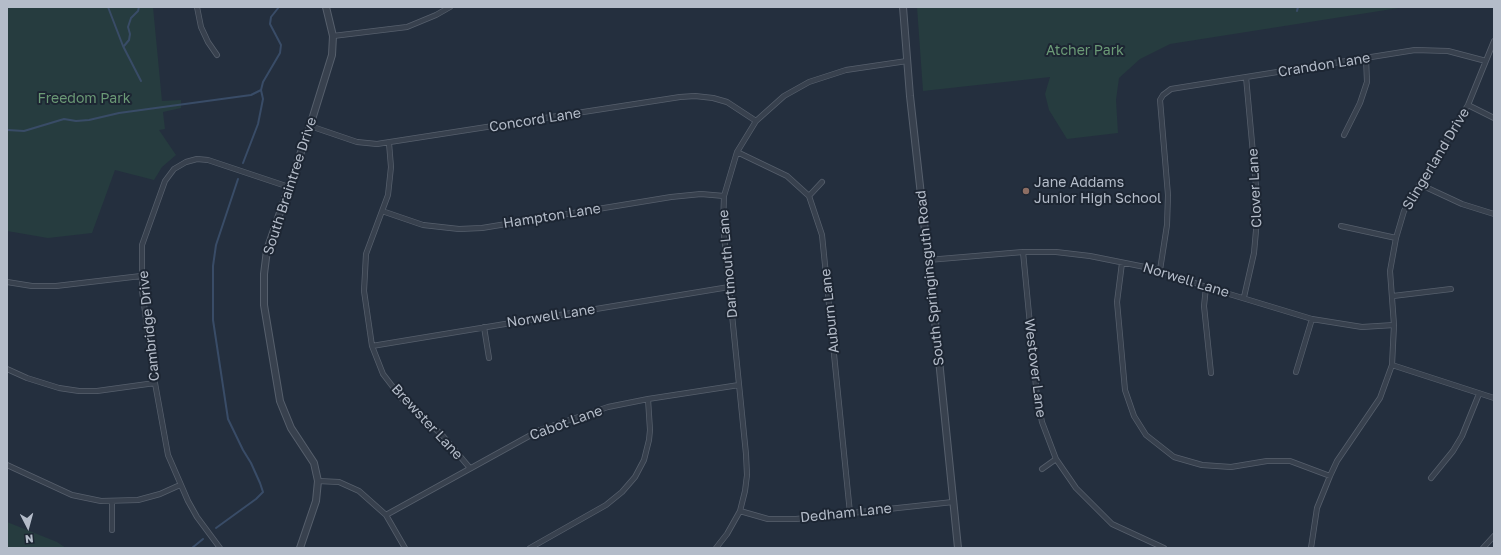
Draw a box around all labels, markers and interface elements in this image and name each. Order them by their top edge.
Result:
park label: Atcher Park [1046,43,1124,59]
street label: Crandon Lane [1277,49,1371,81]
park label: Freedom Park [37,91,131,107]
street label: Concord Lane [488,104,582,136]
street label: Slingerland Drive [1399,105,1473,213]
street label: South Braintree Drive [260,115,320,257]
street label: Clover Lane [1245,148,1265,228]
place label: Jane Addams Junior High School [1034,175,1162,208]
marker: Jane Addams Junior High School [1021,186,1031,196]
street label: South Springinsguth Road [912,189,948,367]
street label: Hampton Lane [502,200,602,232]
street label: Dartmouth Lane [715,209,741,319]
street label: Norwell Lane [1141,259,1231,301]
street label: Auburn Lane [817,268,843,354]
street label: Cambridge Drive [135,270,163,382]
street label: Norwell Lane [506,301,596,331]
street label: Westover Lane [1021,318,1049,418]
street label: Brewster Lane [388,381,466,463]
street label: Cabot Lane [527,402,605,444]
street label: Dedham Lane [800,500,892,526]
north arrow [8,507,48,547]
text: N [24,533,34,546]

